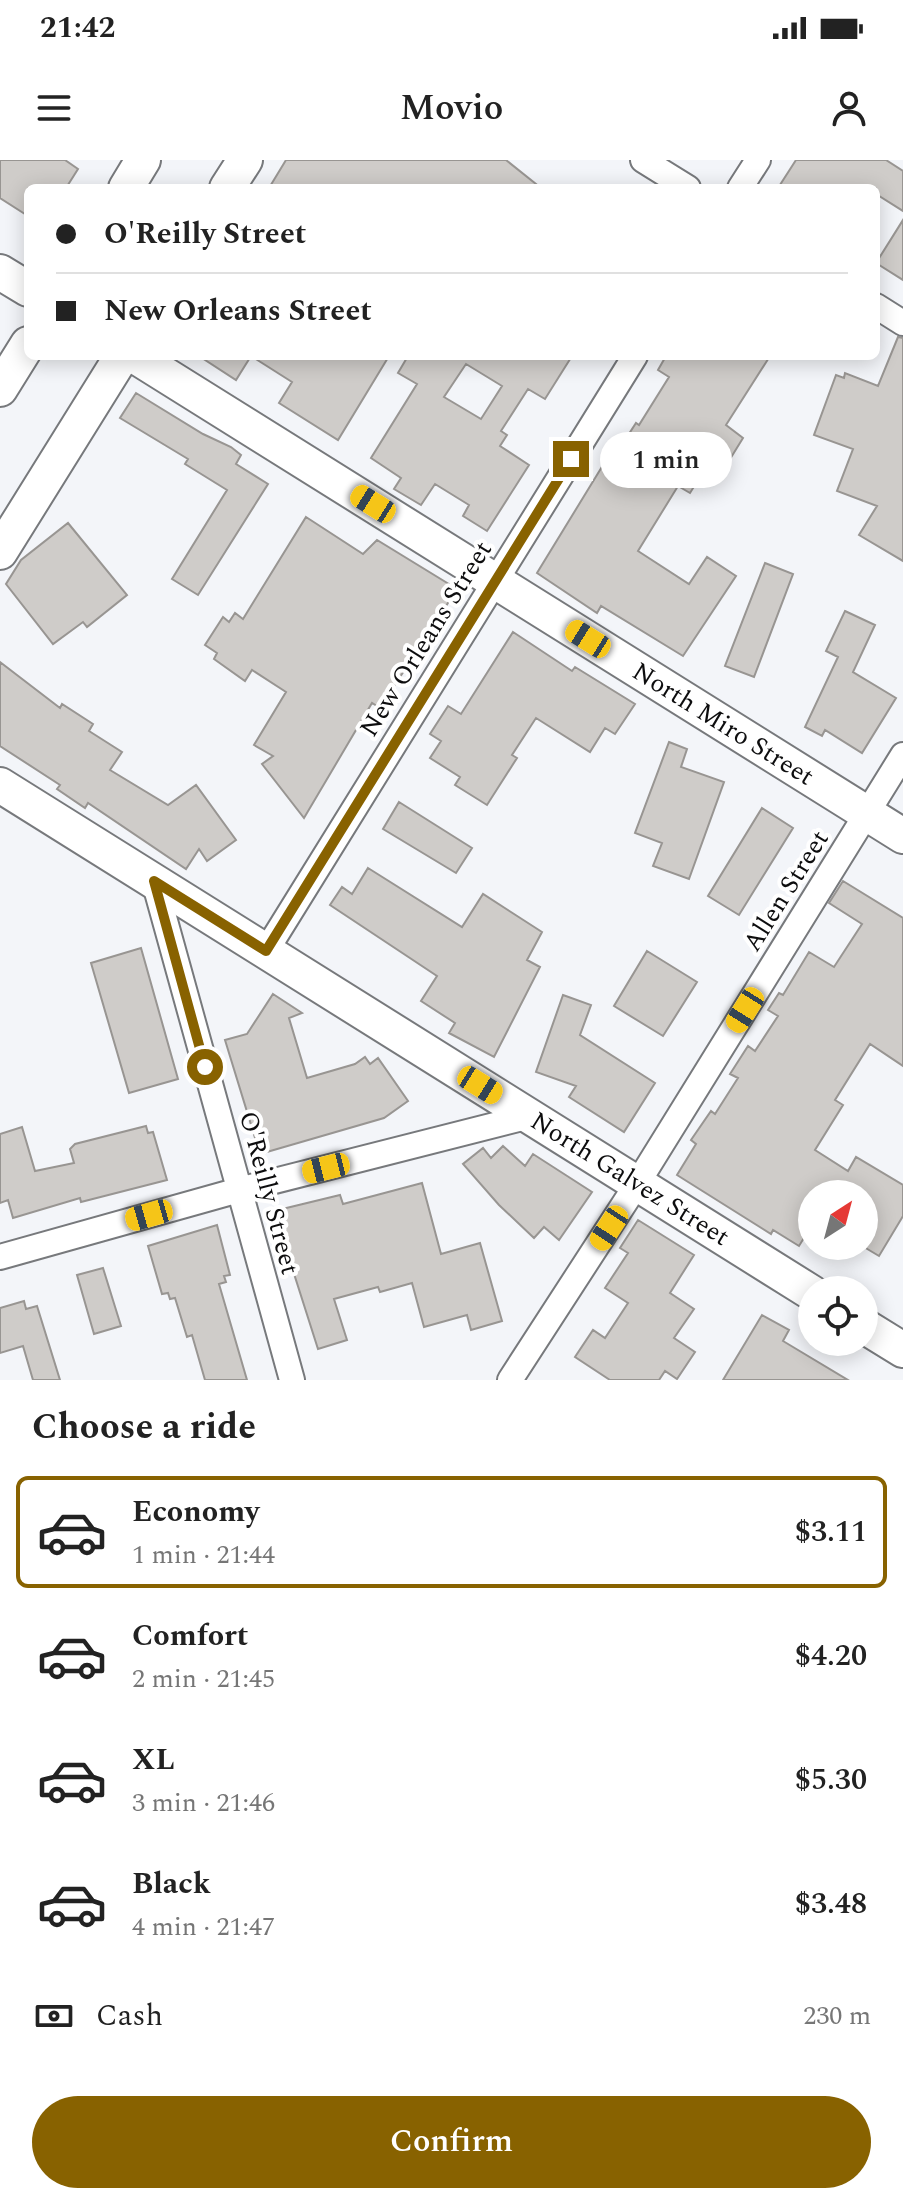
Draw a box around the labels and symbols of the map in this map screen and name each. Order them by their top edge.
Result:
callout: 1 min [599,431,731,487]
route end [553,441,589,477]
car [346,481,400,527]
street label: New Orleans Street [349,533,503,745]
car [561,616,615,662]
street label: North Miro Street [624,652,822,796]
street label: Allen Street [733,822,839,960]
car [722,983,768,1037]
route start [187,1049,223,1085]
car [453,1062,507,1108]
street label: North Galvez Street [523,1101,737,1257]
street label: O'Reilly Street [228,1107,310,1279]
car [300,1151,352,1185]
north arrow [798,1180,878,1260]
car [123,1197,175,1233]
car [586,1201,632,1255]

